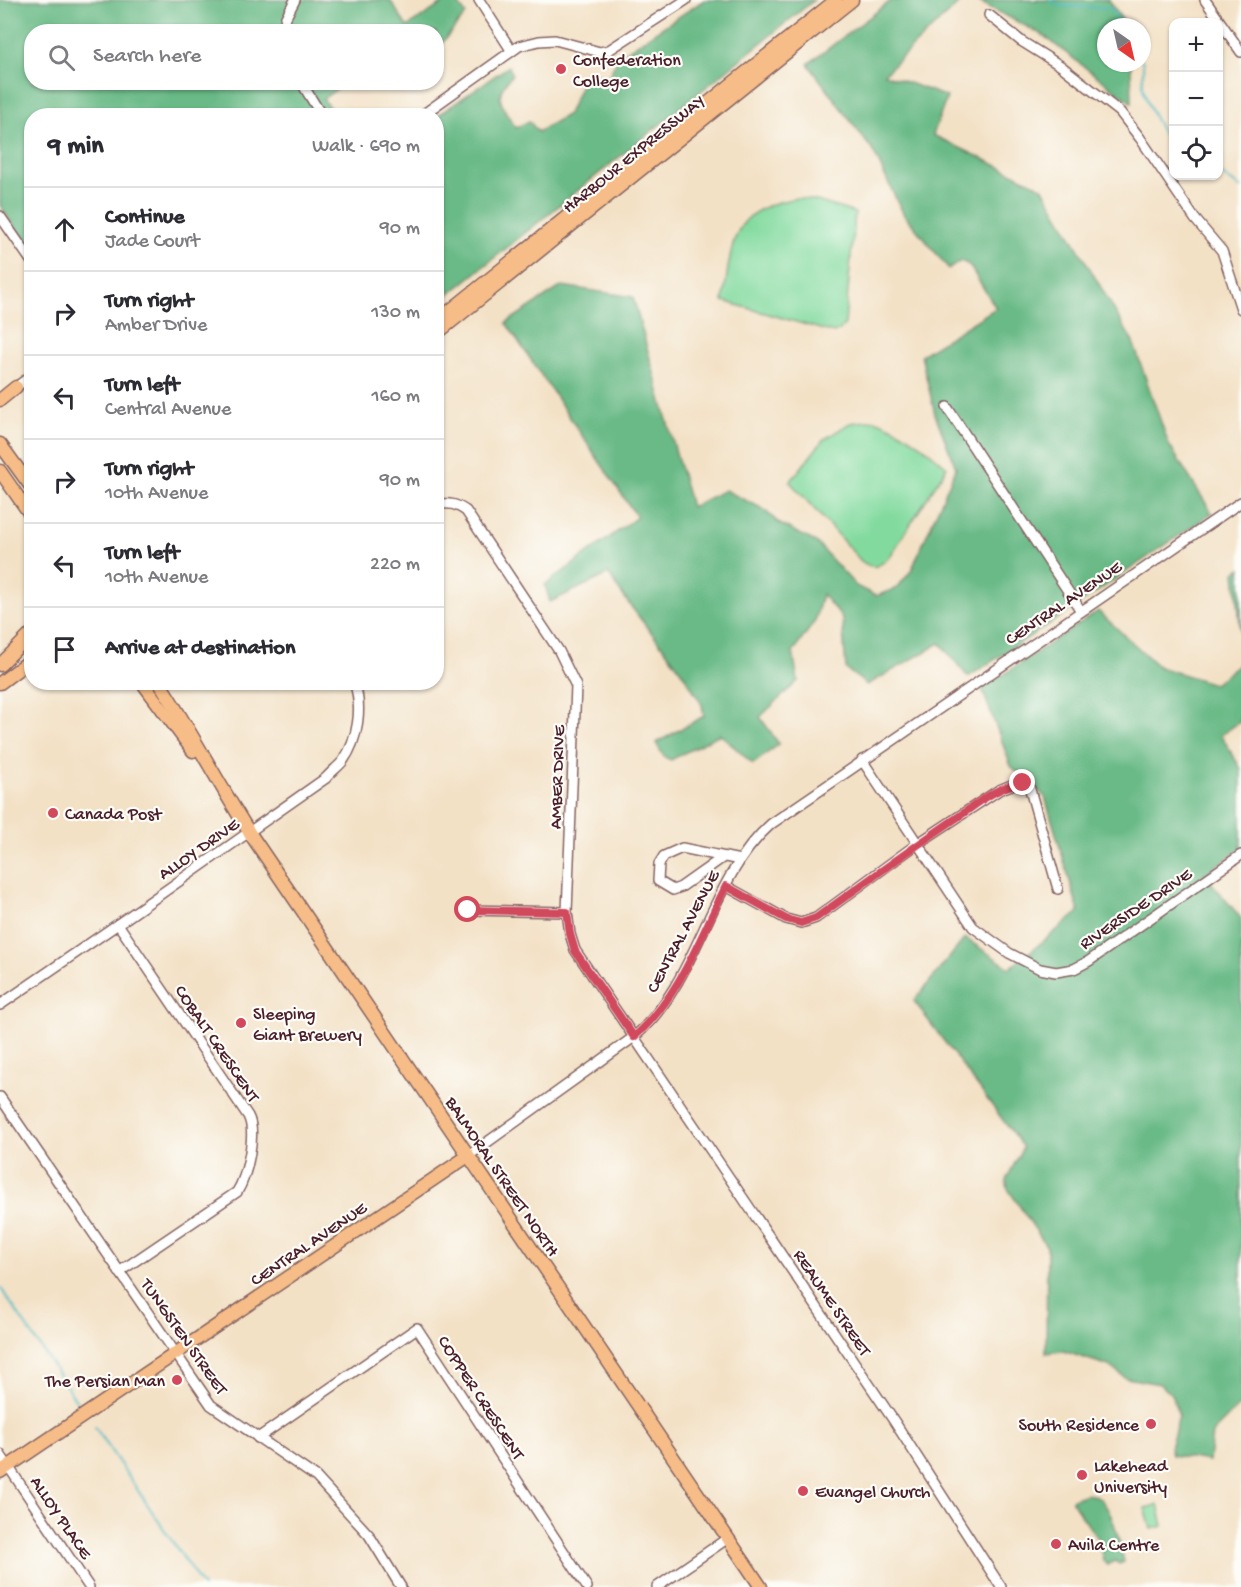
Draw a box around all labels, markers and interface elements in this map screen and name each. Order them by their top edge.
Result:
north arrow [1097,18,1151,72]
map controls [1169,18,1223,180]
button: + [1169,18,1223,72]
search box [24,24,444,90]
icon: search [45,41,78,74]
text: Search here [93,44,201,70]
place label: Confederation College [573,51,681,93]
marker: Confederation College [554,62,568,76]
button: − [1169,72,1223,126]
street label: HARBOUR EXPRESSWAY [559,91,710,219]
button: locate [1169,126,1223,180]
text: 9 min [48,132,104,163]
text: Walk · 690 m [312,136,420,159]
text: Continue [105,205,185,231]
icon: ahead [48,213,81,246]
text: 90 m [380,218,420,241]
text: Jade Court [105,231,199,254]
text: Turn right [105,289,193,315]
icon: right [48,297,81,330]
text: 130 m [371,302,420,325]
text: Amber Drive [105,315,207,338]
text: Turn left [105,373,179,399]
icon: left [48,381,81,414]
text: 160 m [371,386,420,409]
text: Central Avenue [105,399,231,422]
text: Turn right [105,457,193,483]
icon: right [48,465,81,498]
text: 90 m [380,470,420,493]
text: 10th Avenue [105,483,208,506]
text: Turn left [105,541,179,567]
icon: left [48,549,81,582]
text: 220 m [370,554,420,577]
street label: CENTRAL AVENUE [1002,557,1127,651]
text: 10th Avenue [105,567,208,590]
icon: arrive [48,633,81,666]
text: Arrive at destination [105,636,295,662]
street label: AMBER DRIVE [546,724,571,829]
route end [1009,769,1035,795]
place label: Canada Post [65,805,163,826]
marker: Canada Post [46,806,60,820]
street label: ALLOY DRIVE [155,814,245,886]
street label: RIVERSIDE DRIVE [1076,864,1197,955]
street label: CENTRAL AVENUE [643,867,726,997]
route start [454,896,480,922]
street label: COBALT CRESCENT [169,982,263,1108]
place label: Sleeping Giant Brewery [253,1005,362,1047]
marker: Sleeping Giant Brewery [234,1016,248,1030]
street label: BALMORAL STREET NORTH [439,1093,563,1262]
street label: CENTRAL AVENUE [247,1198,372,1292]
street label: REAUME STREET [788,1246,875,1361]
street label: TUNGSTEN STREET [134,1274,231,1400]
street label: COPPER CRESCENT [432,1332,528,1465]
place label: The Persian Man [44,1372,165,1393]
marker: The Persian Man [170,1373,184,1387]
place label: South Residence [1019,1416,1140,1437]
marker: South Residence [1144,1417,1158,1431]
place label: Lakehead University [1094,1457,1169,1499]
marker: Lakehead University [1075,1468,1089,1482]
street label: ALLOY PLACE [25,1473,96,1564]
place label: Evangel Church [815,1483,931,1504]
marker: Evangel Church [796,1484,810,1498]
place label: Avila Centre [1068,1536,1160,1557]
marker: Avila Centre [1049,1537,1063,1551]

